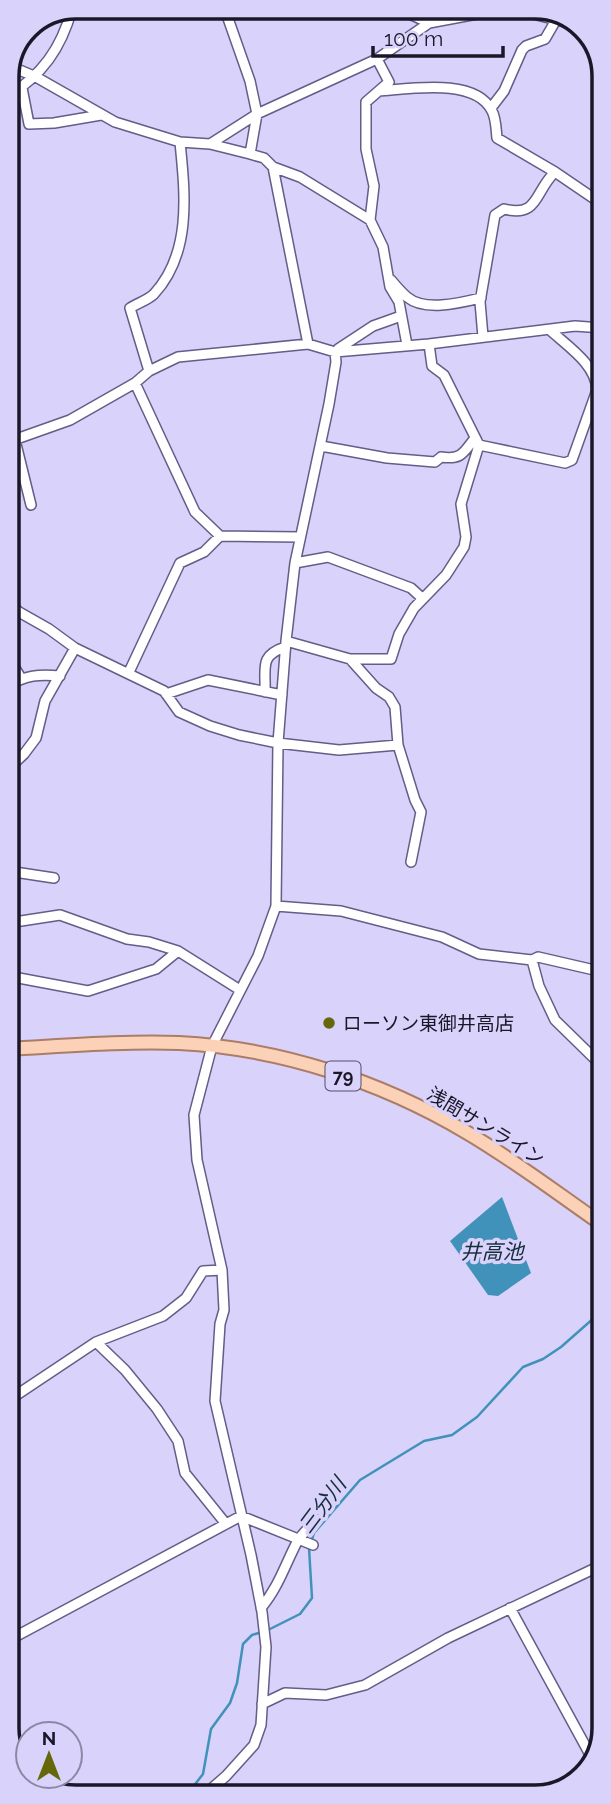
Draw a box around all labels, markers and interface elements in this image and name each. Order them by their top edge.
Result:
scale bar [373,14,503,58]
text: 100 m [384,26,443,51]
place label: ローソン東御井高店 [343,1012,514,1034]
marker: ローソン東御井高店 [321,1015,337,1031]
road number: 79 [326,1062,360,1091]
street label: 浅間サンライン [423,1082,549,1170]
water label: 井高池 [461,1239,525,1264]
water label: 三分川 [293,1471,352,1538]
north arrow [14,1720,84,1790]
text: N [42,1727,56,1749]

